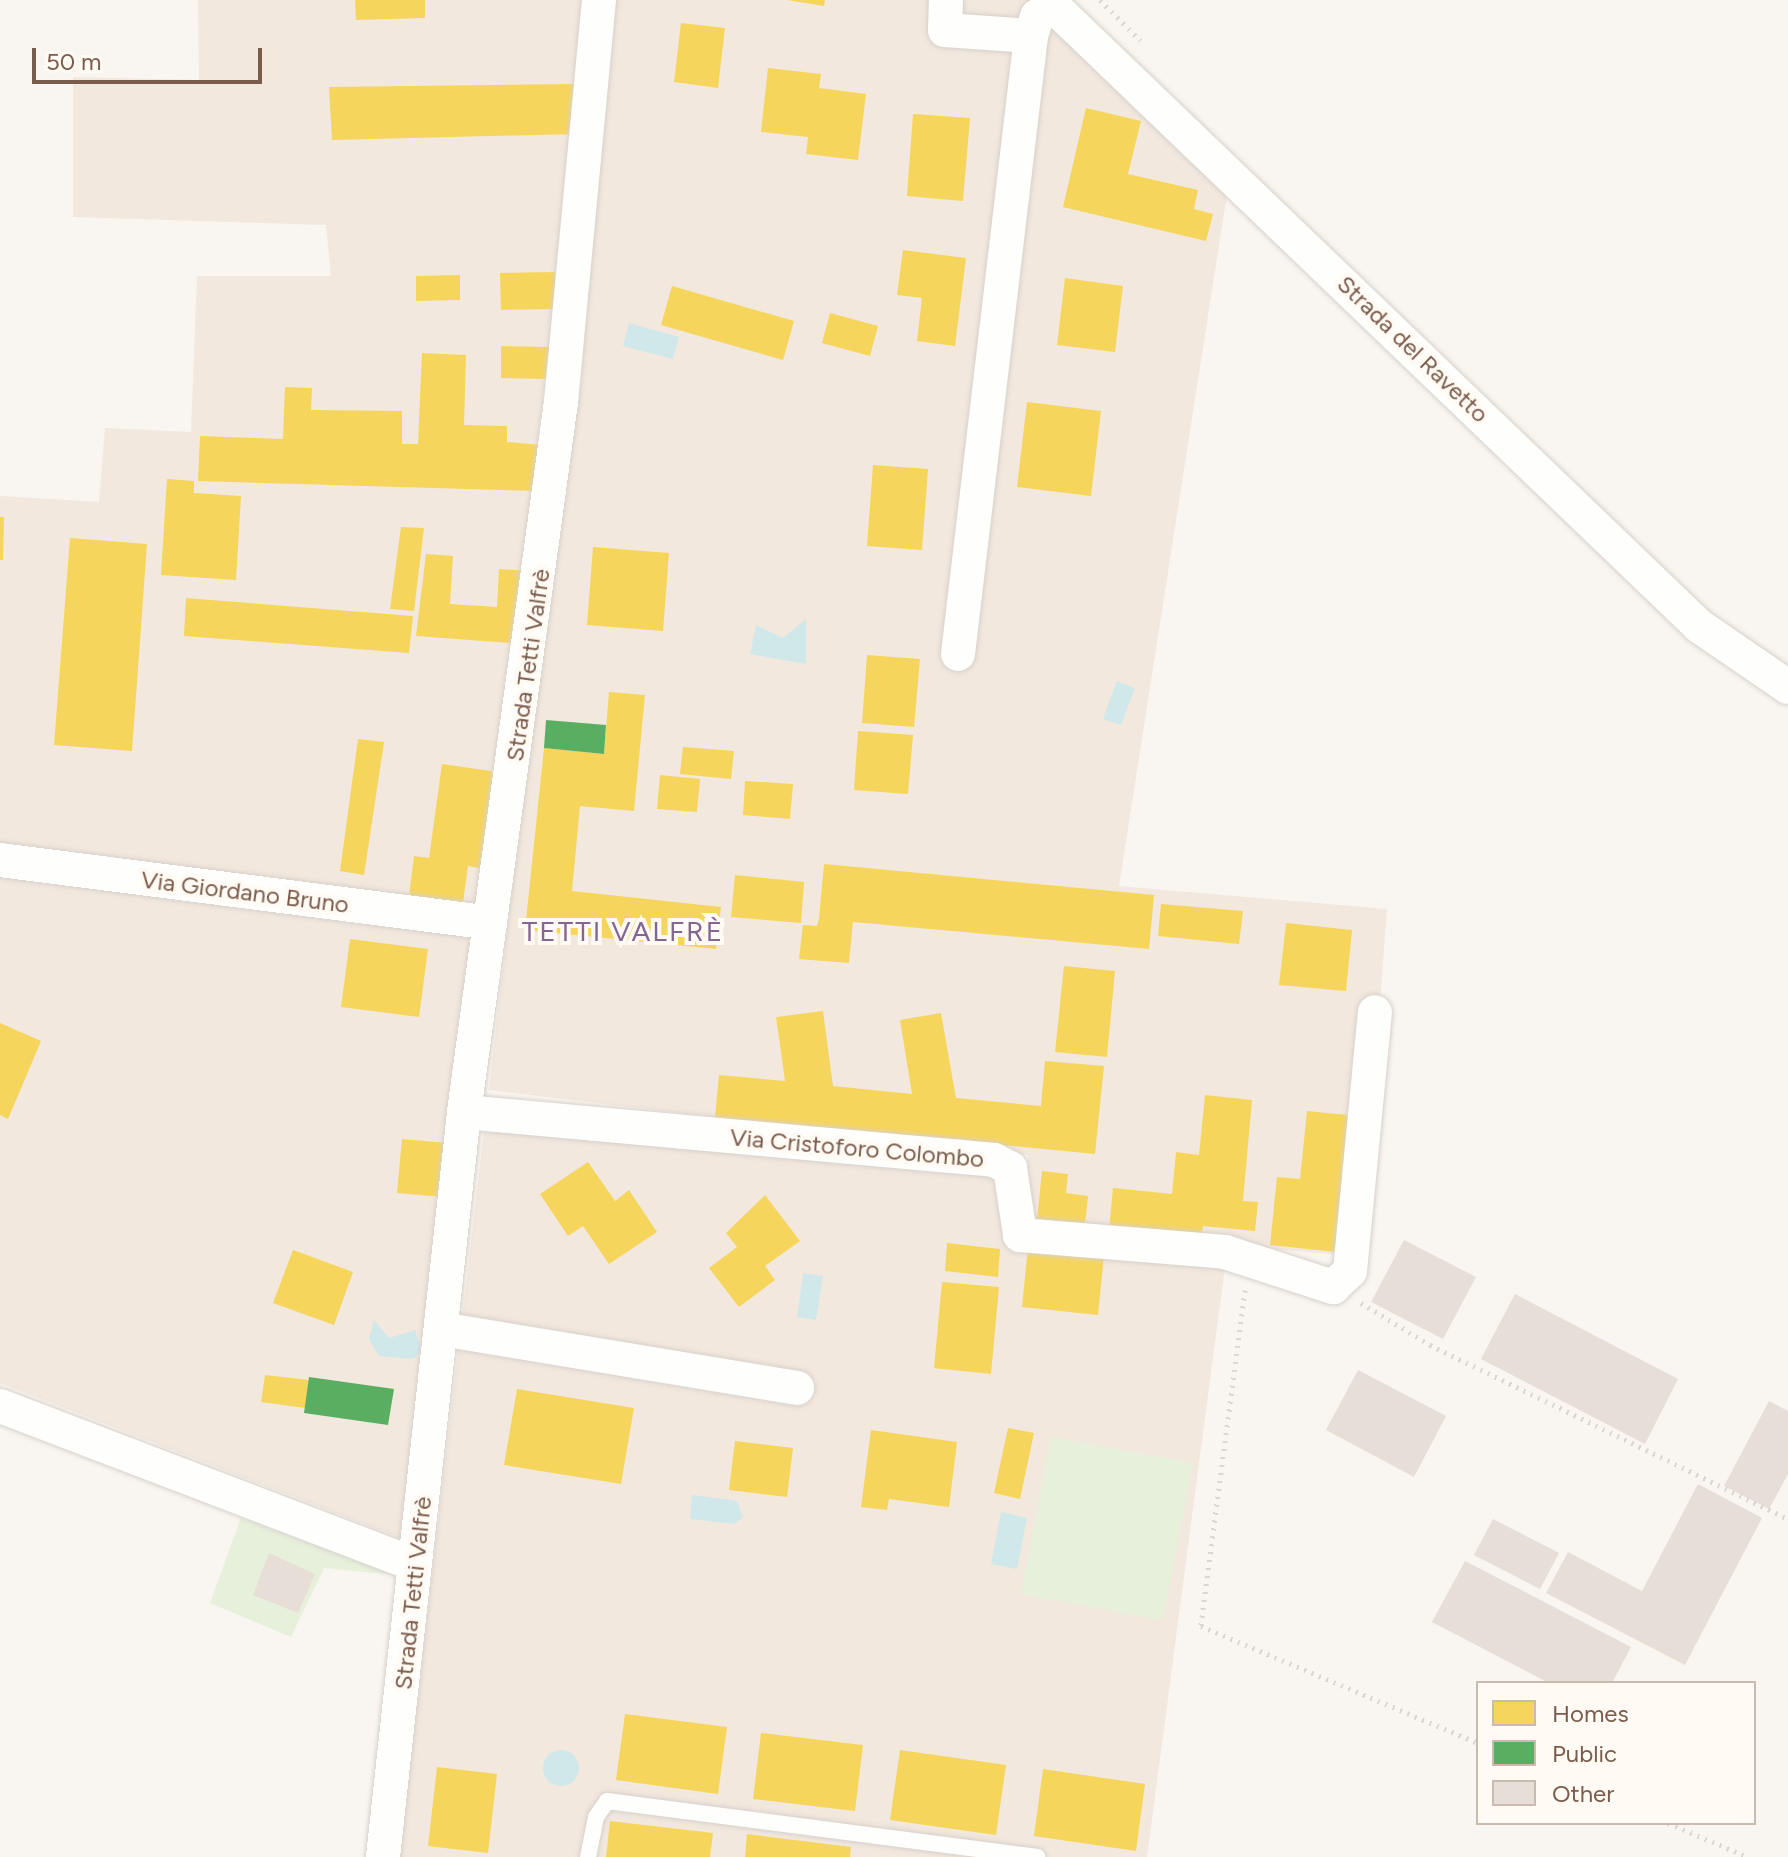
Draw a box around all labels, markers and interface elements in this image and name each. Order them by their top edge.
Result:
scale bar [36,32,266,82]
text: 50 m [46,47,102,76]
street label: Strada del Ravetto [1331,269,1495,429]
street label: Strada Tetti Valfrè [500,567,556,763]
street label: Via Giordano Bruno [139,865,351,919]
district label: TETTI VALFRÈ [522,914,724,948]
street label: Via Cristoforo Colombo [729,1123,985,1173]
street label: Strada Tetti Valfrè [389,1495,437,1691]
legend [1476,1681,1756,1825]
text: Homes [1552,1699,1629,1728]
text: Public [1552,1739,1617,1768]
text: Other [1552,1779,1614,1808]

